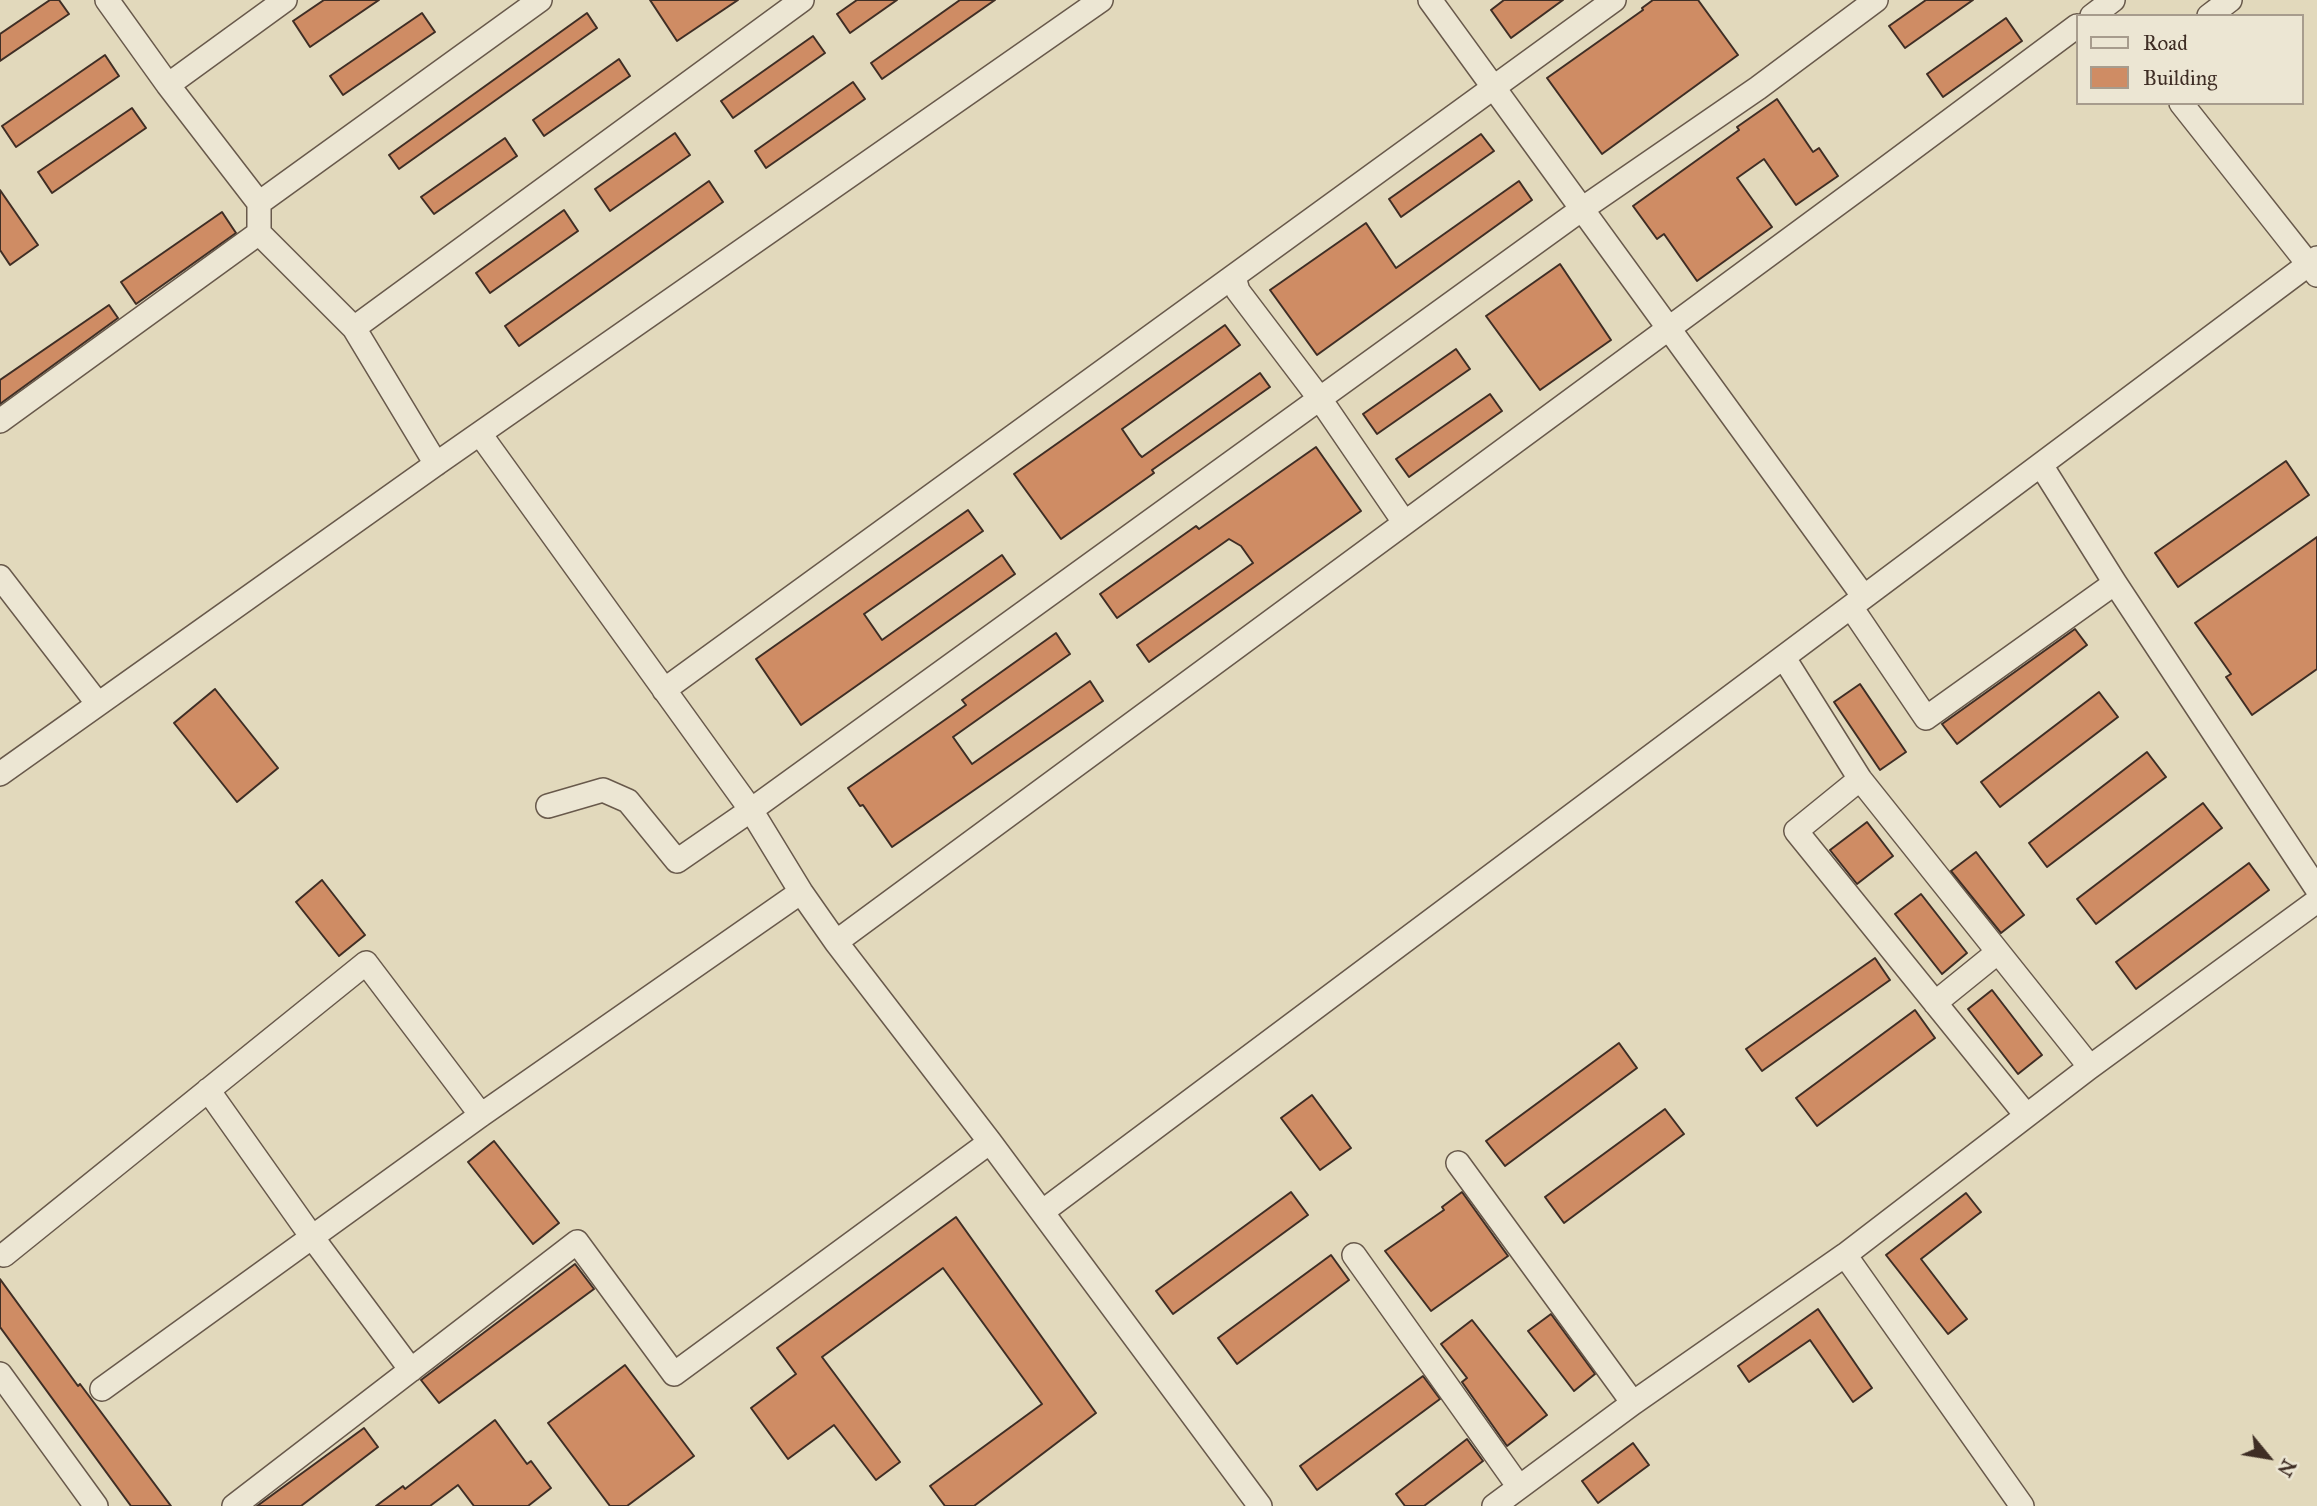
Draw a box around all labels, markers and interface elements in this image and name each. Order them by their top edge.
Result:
legend [2076,14,2303,105]
text: Road [2143,30,2188,56]
text: Building [2143,65,2217,91]
north arrow [2233,1422,2303,1492]
text: N [2273,1455,2301,1480]

